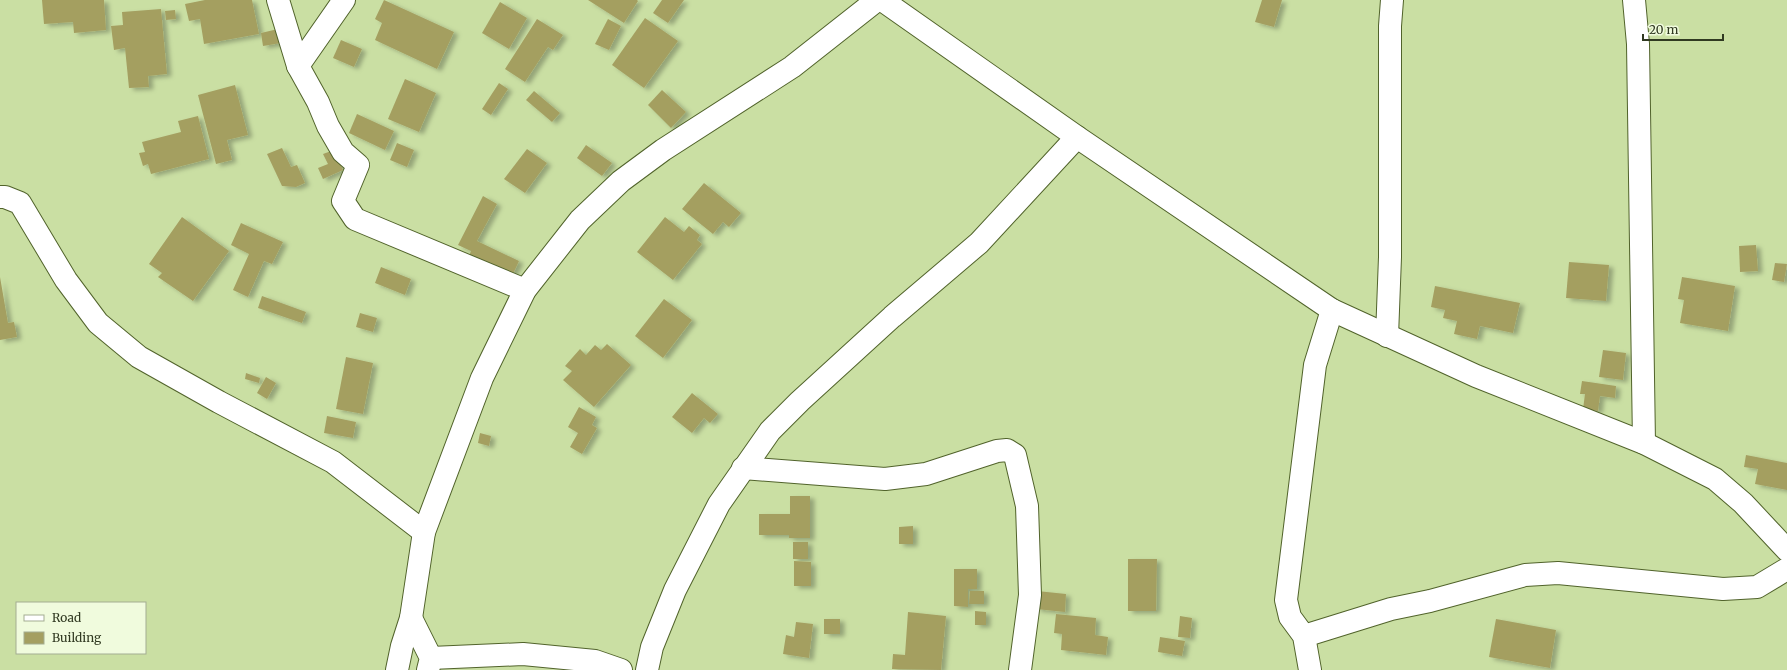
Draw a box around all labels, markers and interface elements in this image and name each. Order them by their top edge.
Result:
scale bar [1643,16,1723,42]
text: 20 m [1649,22,1678,37]
legend [16,602,146,654]
text: Road [52,610,81,625]
text: Building [52,630,102,645]

